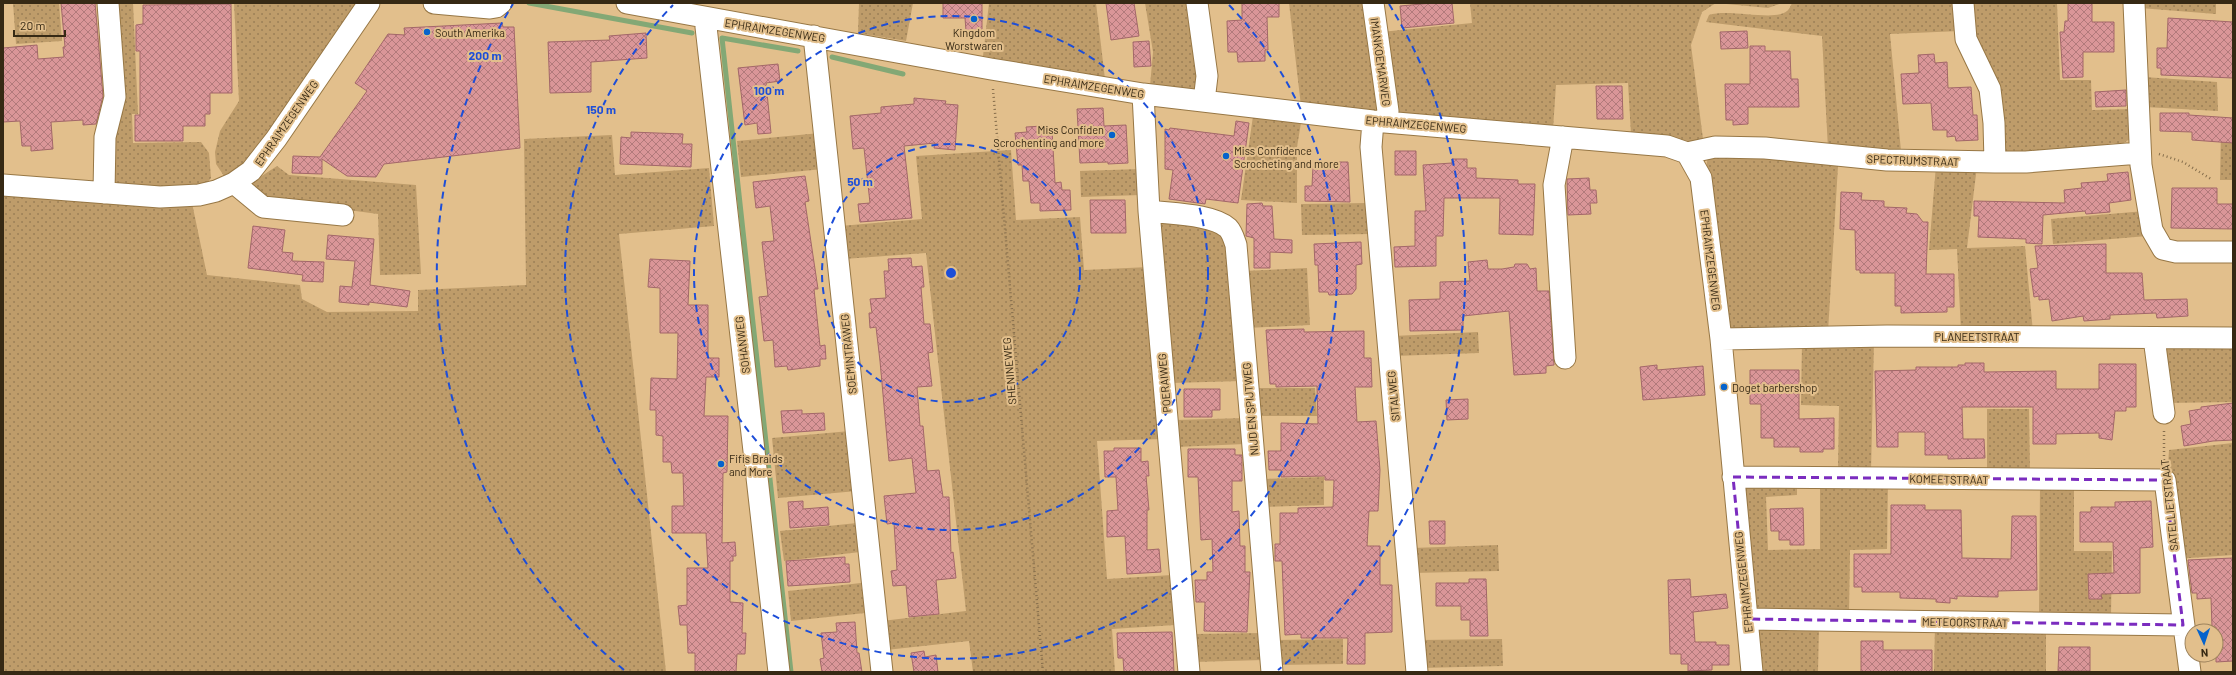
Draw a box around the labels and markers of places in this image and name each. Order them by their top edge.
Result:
marker: Kingdom Worstwaren [969,14,979,24]
place label: South Amerika [435,26,505,39]
place label: Kingdom Worstwaren [945,26,1003,52]
marker: South Amerika [422,27,432,37]
place label: Miss Confiden Scrochenting and more [993,123,1104,149]
marker: Miss Confiden Scrochenting and more [1107,130,1117,140]
place label: Miss Confidence Scrocheting and more [1234,144,1339,170]
marker: Miss Confidence Scrocheting and more [1221,151,1231,161]
centre of rings [944,266,958,280]
place label: Doget barbershop [1732,381,1817,394]
marker: Doget barbershop [1719,382,1729,392]
place label: Fifis Braids and More [729,452,783,478]
marker: Fifis Braids and More [716,459,726,469]

